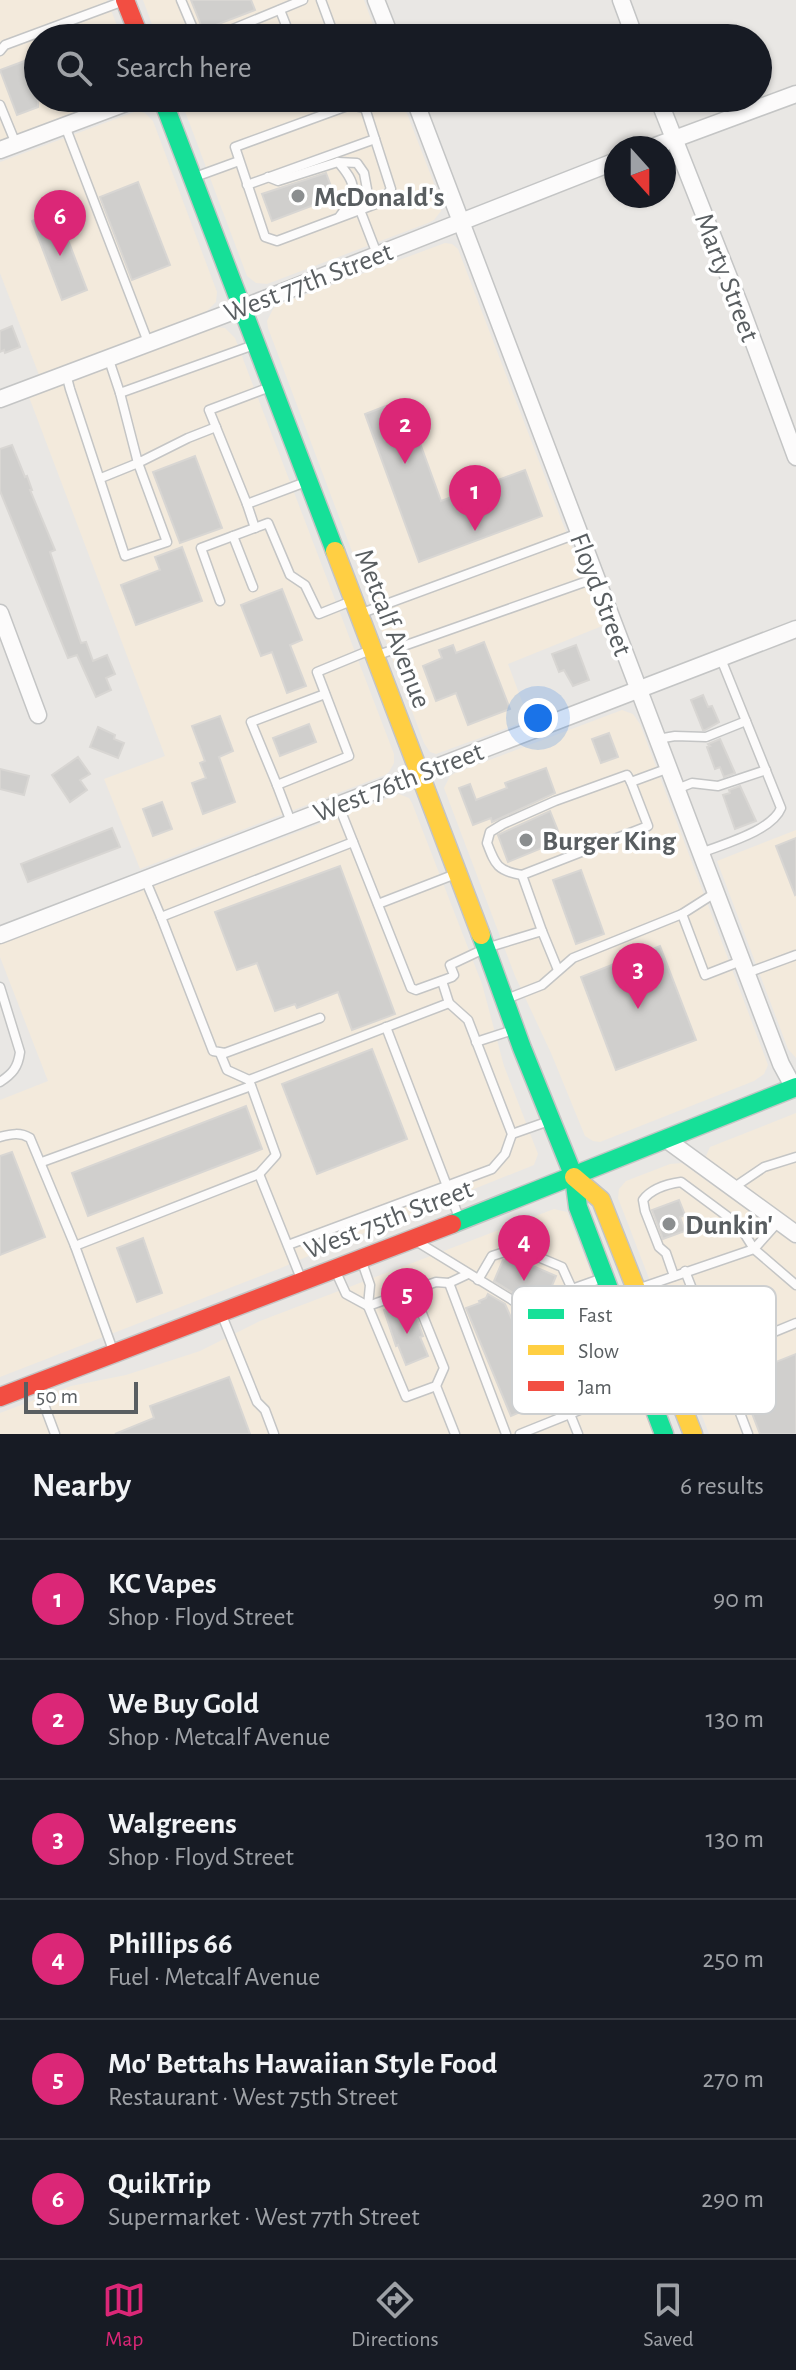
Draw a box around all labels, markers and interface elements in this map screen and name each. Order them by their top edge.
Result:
search box [24,24,772,112]
icon: search [52,46,96,90]
text: Search here [116,53,252,83]
north arrow [604,136,676,208]
place label: McDonald's [314,184,444,212]
marker: McDonald's [289,187,307,205]
pin: 6 [34,190,86,256]
street label: Marty Street [689,210,763,346]
street label: West 77th Street [221,238,397,328]
pin: 2 [379,398,431,464]
pin: 1 [449,465,501,531]
street label: Floyd Street [564,529,636,660]
street label: Metcalf Avenue [349,545,435,712]
your location [518,698,558,738]
street label: West 76th Street [310,738,488,828]
place label: Burger King [542,828,677,856]
marker: Burger King [517,831,535,849]
pin: 3 [612,943,664,1009]
street label: West 75th Street [301,1175,477,1265]
place label: Dunkin' [685,1212,773,1240]
pin: 4 [498,1215,550,1281]
marker: Dunkin' [660,1215,678,1233]
pin: 5 [381,1268,433,1334]
legend [512,1286,776,1414]
text: Fast [578,1304,612,1326]
text: Slow [578,1340,619,1362]
text: Jam [578,1376,612,1398]
scale bar [24,1378,138,1414]
text: 50 m [36,1385,78,1407]
text: Nearby [32,1469,131,1503]
text: 6 results [680,1473,764,1499]
text: KC Vapes [108,1569,216,1599]
text: 1 [53,1586,63,1612]
text: 90 m [713,1586,764,1612]
text: Shop · Floyd Street [108,1604,294,1630]
text: We Buy Gold [108,1689,259,1719]
text: 2 [52,1706,64,1732]
text: 130 m [706,1706,764,1732]
text: Shop · Metcalf Avenue [108,1724,330,1750]
text: Walgreens [108,1809,237,1839]
text: 3 [52,1826,64,1852]
text: 130 m [706,1826,764,1852]
text: Shop · Floyd Street [108,1844,294,1870]
text: Phillips 66 [108,1929,232,1959]
text: 4 [51,1946,65,1972]
text: 250 m [702,1946,764,1972]
text: Fuel · Metcalf Avenue [108,1964,320,1990]
text: Mo' Bettahs Hawaiian Style Food [108,2049,497,2079]
text: 5 [52,2066,64,2092]
text: 270 m [703,2066,764,2092]
text: Restaurant · West 75th Street [108,2084,398,2110]
text: QuikTrip [108,2169,211,2199]
text: 6 [52,2186,64,2212]
text: 290 m [701,2186,764,2212]
text: Supermarket · West 77th Street [108,2204,420,2230]
tab: Map [102,2278,146,2352]
tab: Directions [351,2278,439,2352]
tab: Saved [643,2278,694,2352]

